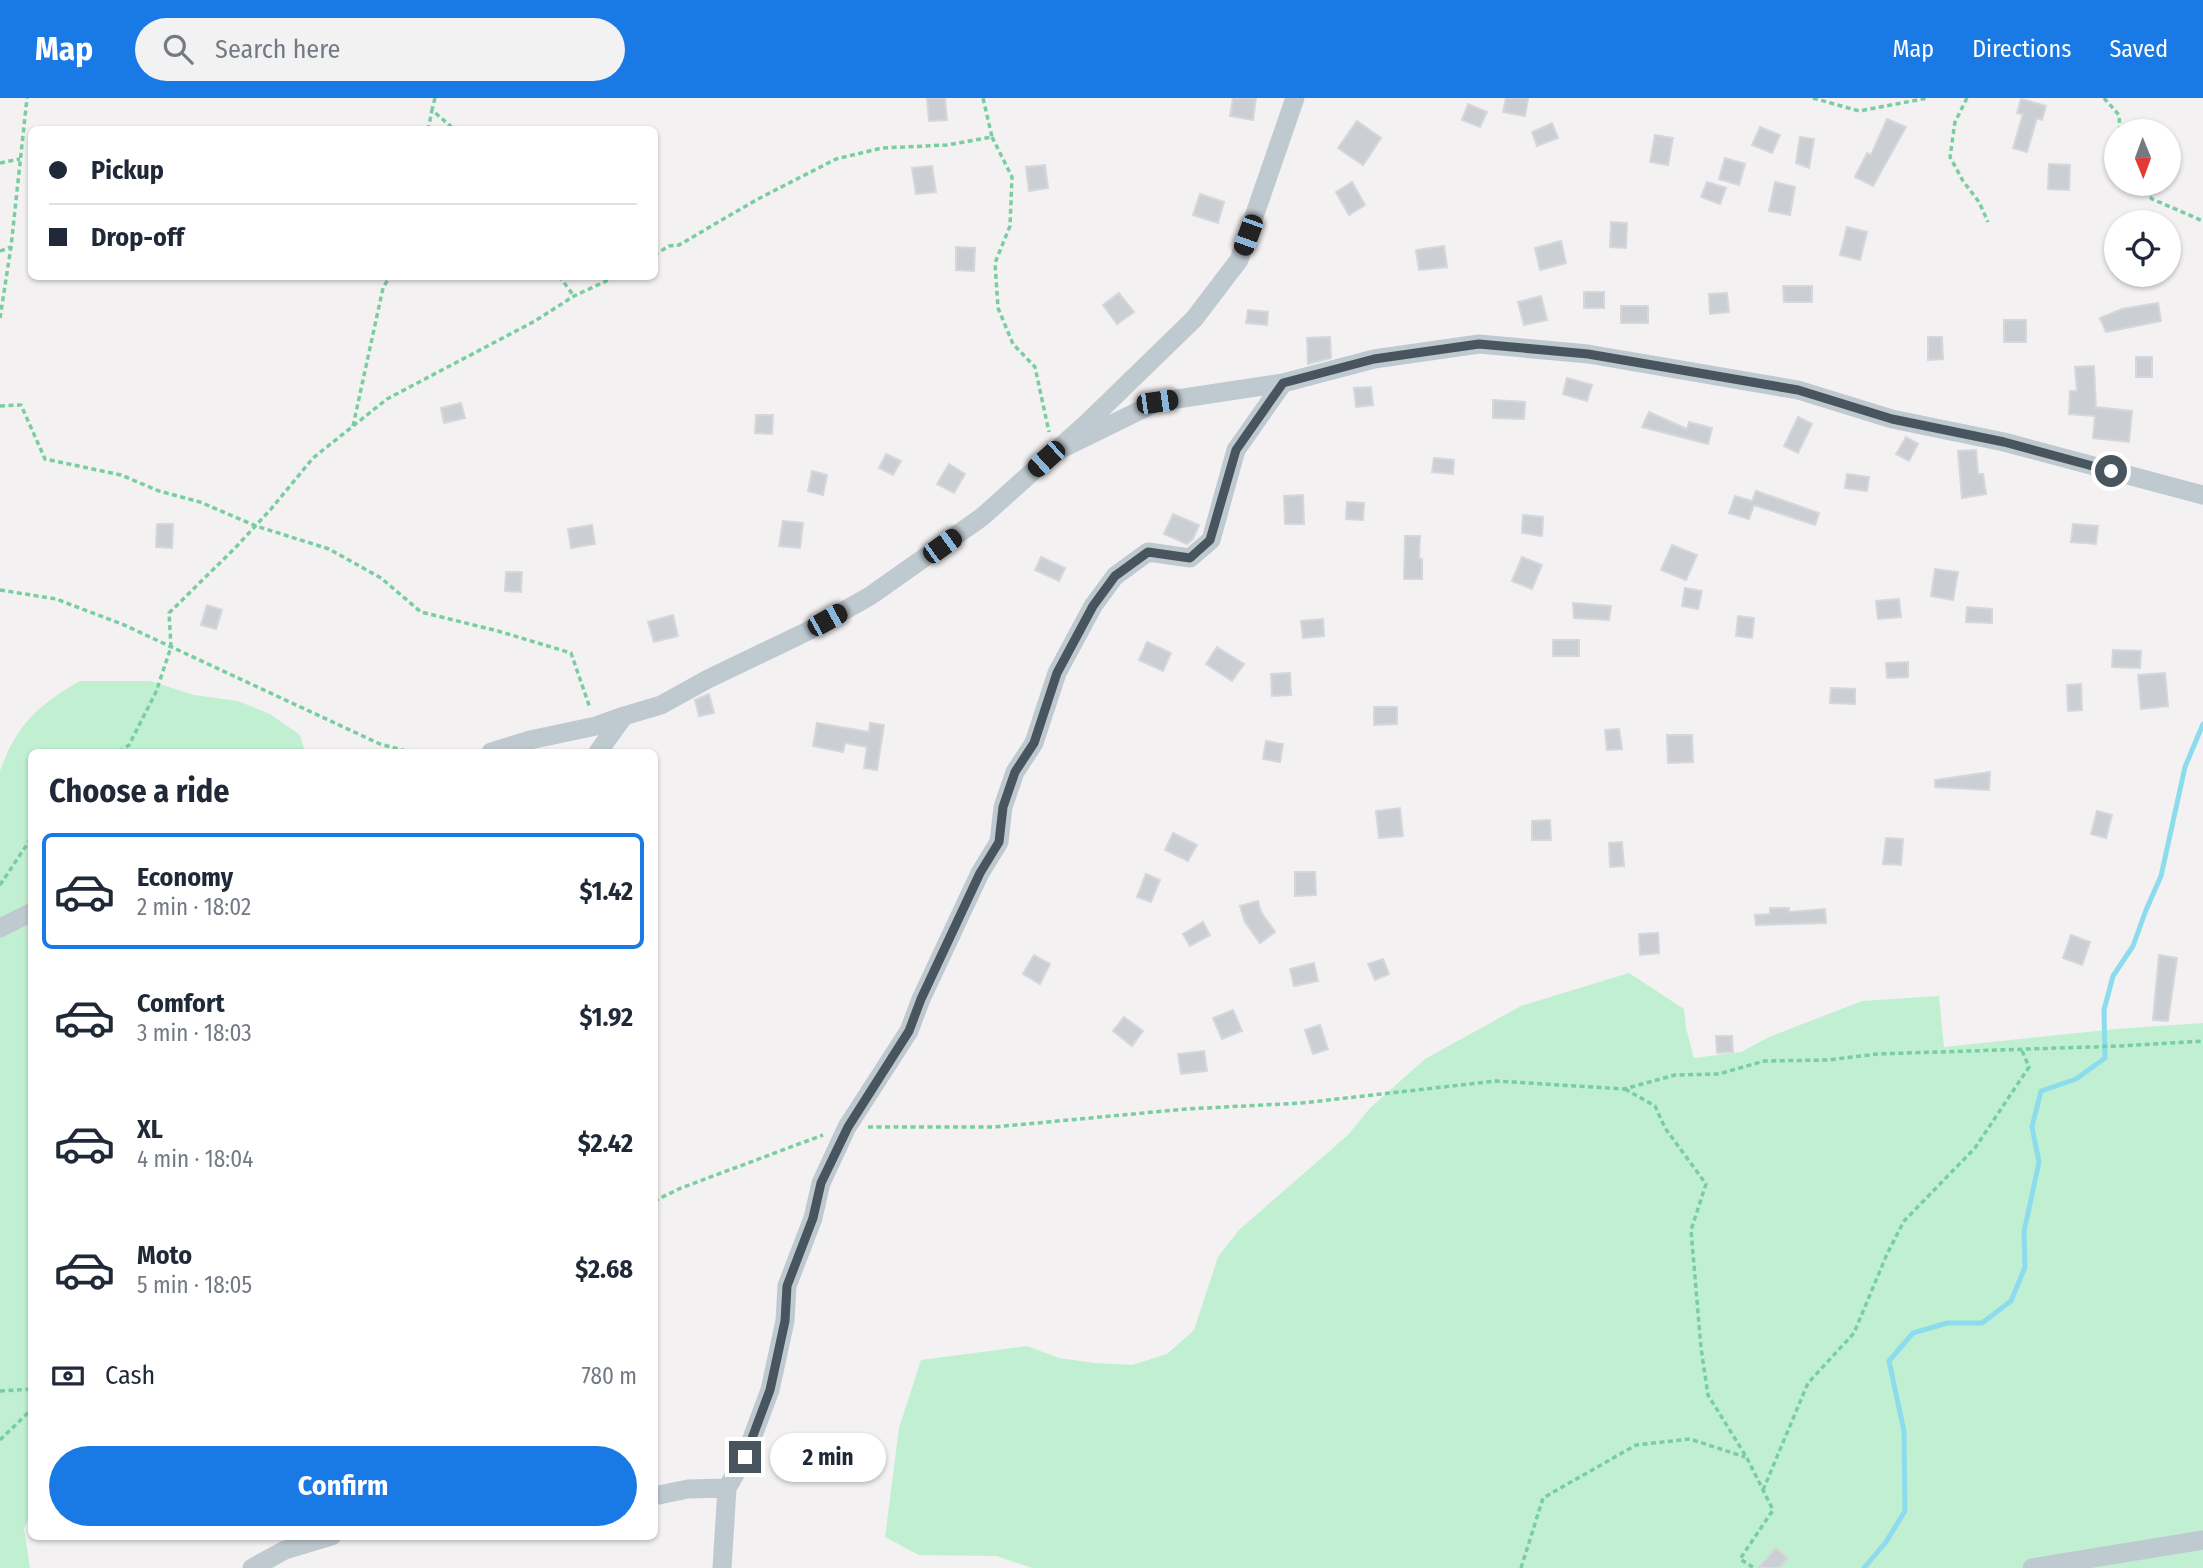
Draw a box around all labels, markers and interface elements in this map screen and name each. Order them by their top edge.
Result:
search box [135,18,625,81]
text: Map [35,29,93,69]
icon: search [159,30,197,68]
text: Search here [215,34,340,65]
text: Map [1893,35,1934,63]
text: Directions [1972,35,2071,63]
text: Saved [2109,35,2168,63]
north arrow [2104,119,2180,196]
map controls [2104,119,2181,287]
text: Pickup [91,155,164,186]
button: locate [2104,210,2181,287]
car [1231,212,1266,258]
text: Drop-off [91,222,184,253]
car [1135,389,1180,415]
car [1024,437,1069,481]
route start [2095,455,2127,487]
car [919,525,966,567]
car [804,601,851,639]
text: Choose a ride [49,772,230,810]
icon: car [53,860,116,923]
text: Economy [137,862,233,893]
text: $1.42 [579,876,633,907]
text: 2 min · 18:02 [137,893,251,921]
icon: car [53,986,116,1049]
text: Comfort [137,988,225,1019]
text: $1.92 [579,1002,633,1033]
text: 3 min · 18:03 [137,1019,252,1047]
icon: car [53,1112,116,1175]
text: XL [137,1114,163,1145]
text: $2.42 [578,1128,633,1159]
text: 4 min · 18:04 [137,1145,253,1173]
icon: car [53,1238,116,1301]
text: Moto [137,1240,192,1271]
text: $2.68 [575,1254,633,1285]
text: 5 min · 18:05 [137,1271,252,1299]
icon: cash [49,1357,87,1395]
text: Cash [105,1360,155,1391]
text: 780 m [582,1362,637,1390]
callout: 2 min [770,1432,885,1482]
route end [729,1441,761,1473]
text: 2 min [803,1443,854,1471]
button: Confirm [49,1446,637,1526]

